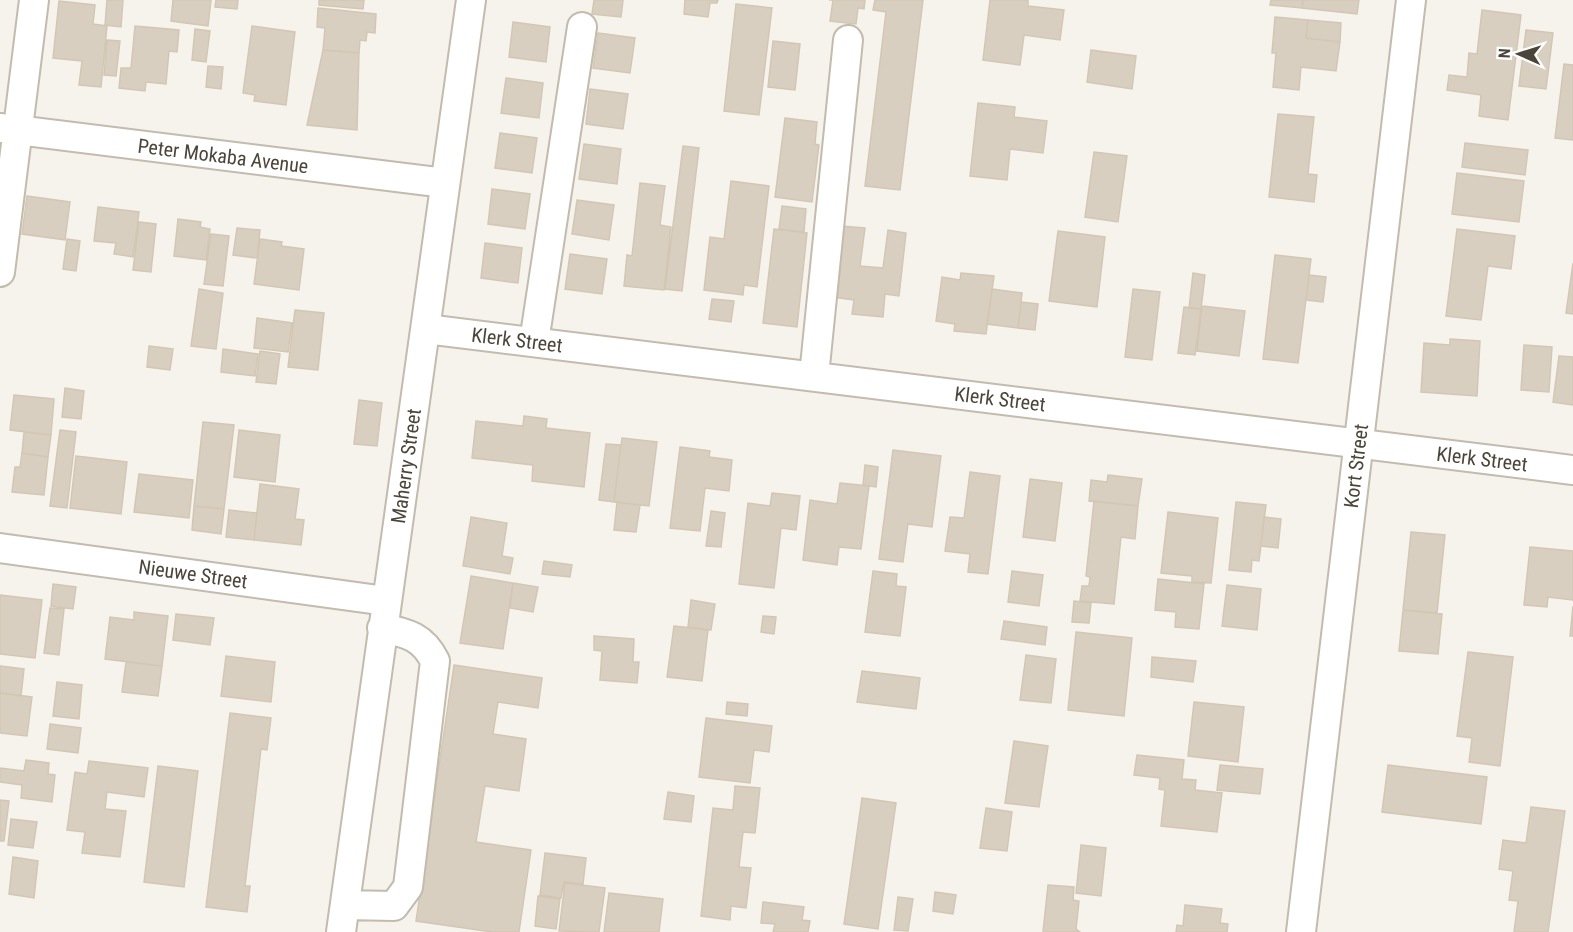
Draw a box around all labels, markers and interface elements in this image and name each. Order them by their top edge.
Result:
north arrow [1489,24,1549,84]
text: N [1495,48,1514,59]
street label: Peter Mokaba Avenue [136,134,310,178]
street label: Klerk Street [470,323,564,357]
street label: Klerk Street [953,382,1047,416]
street label: Maherry Street [386,407,426,525]
street label: Kort Street [1339,422,1373,509]
street label: Klerk Street [1435,442,1529,476]
street label: Nieuwe Street [137,554,249,594]

